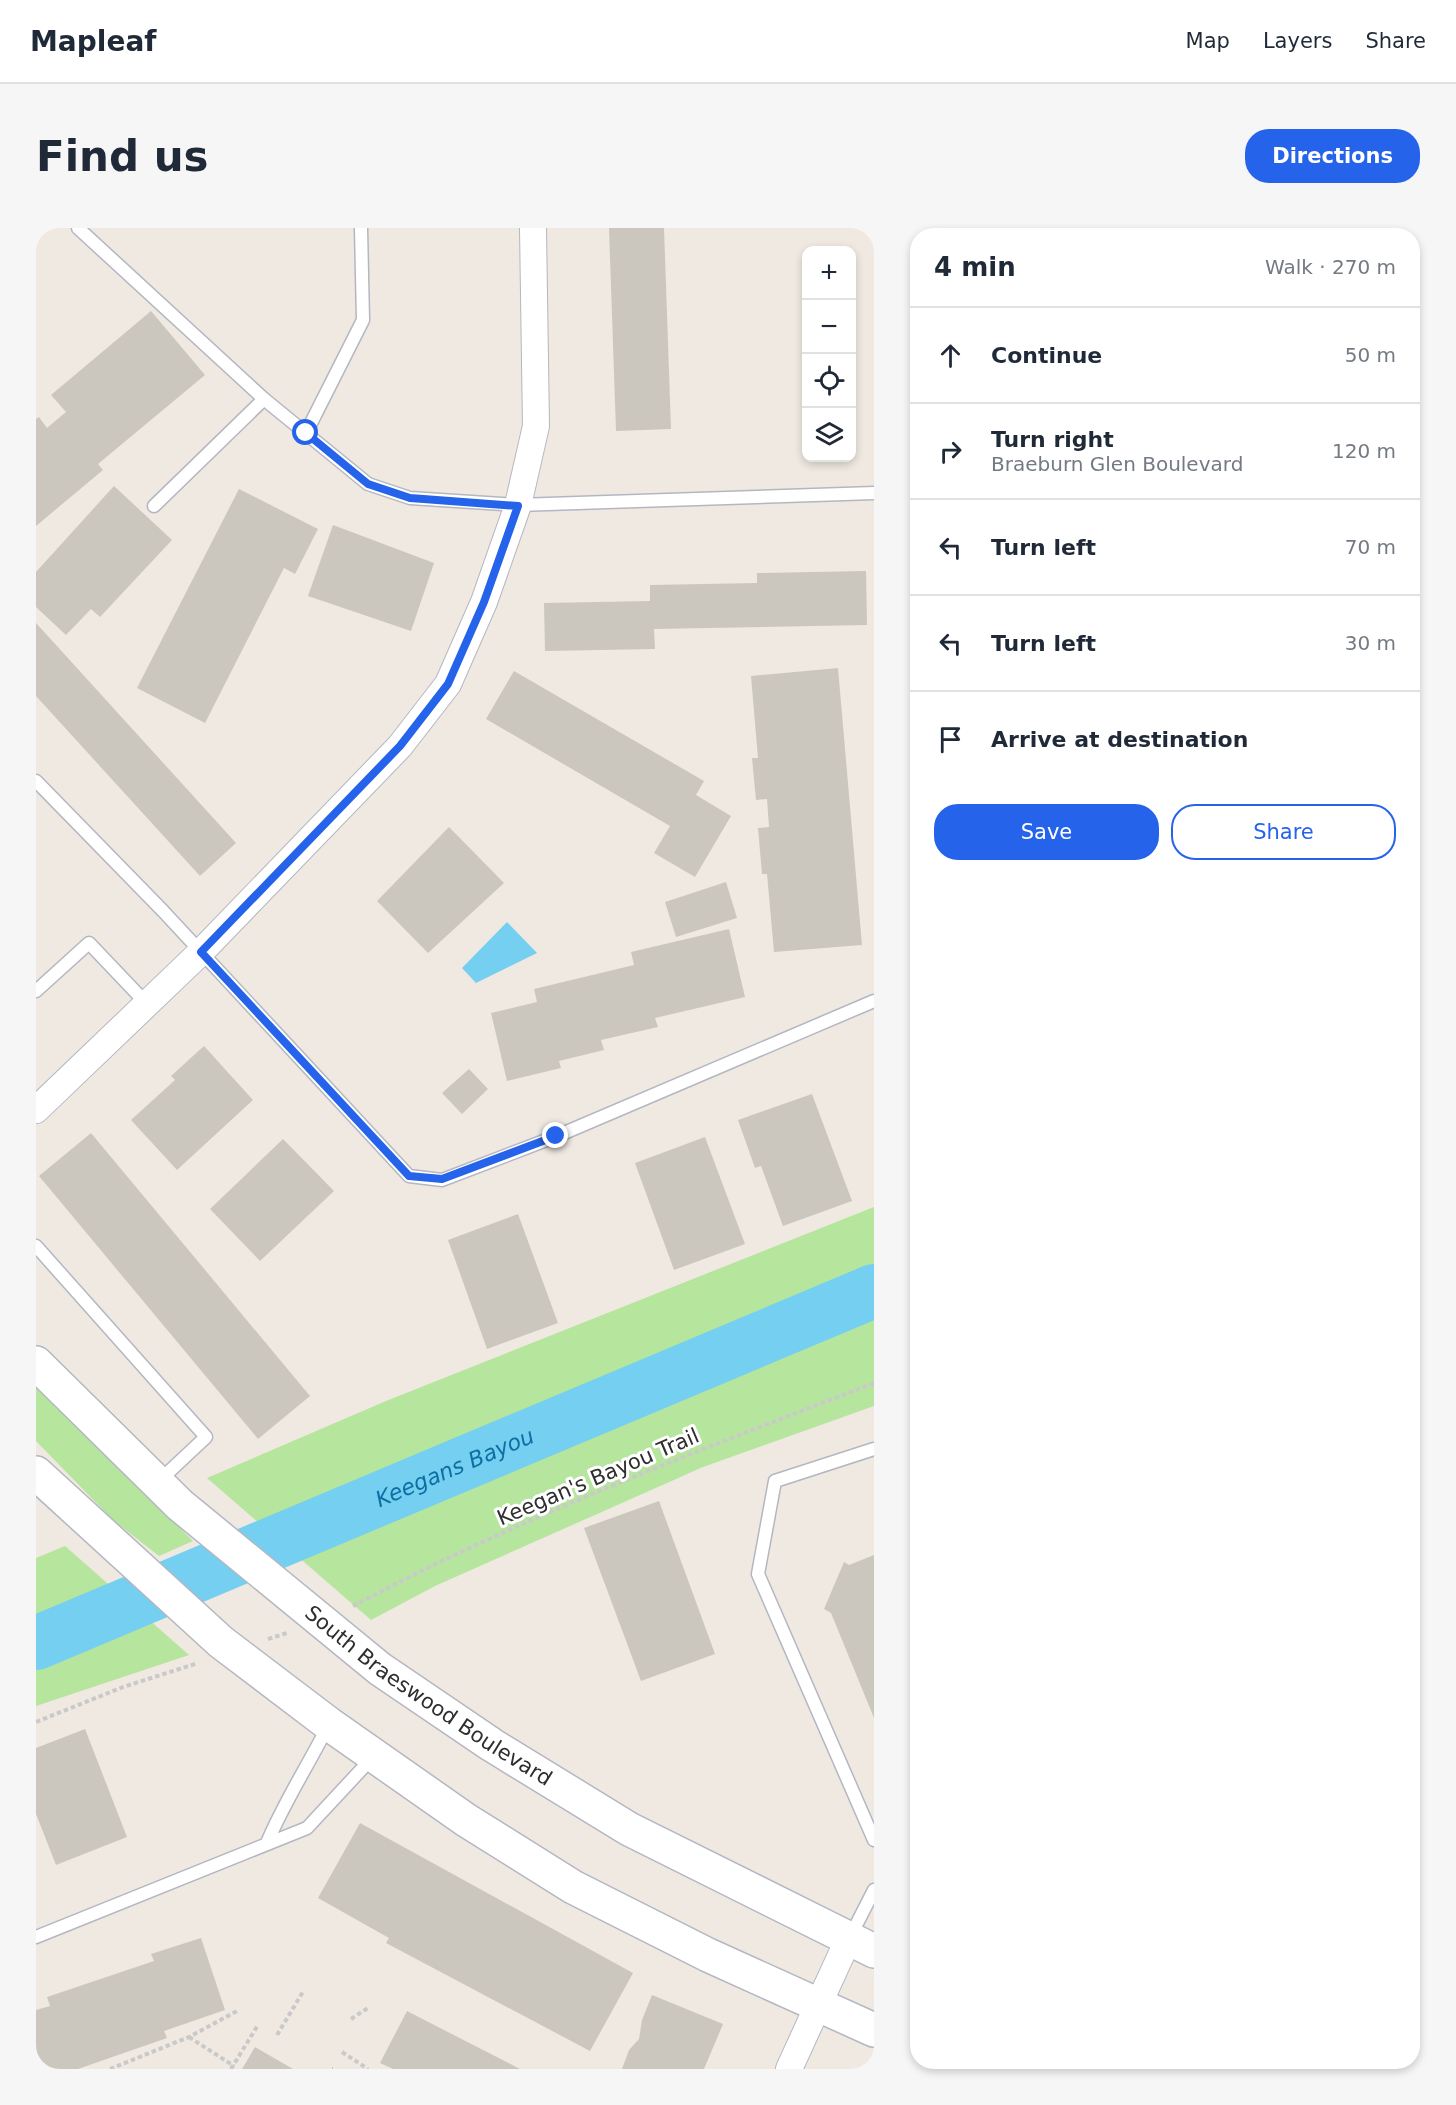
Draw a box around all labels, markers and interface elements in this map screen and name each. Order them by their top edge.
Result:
text: Mapleaf [30,25,156,58]
text: Map [1186,29,1230,53]
text: Layers [1263,29,1332,53]
text: Share [1365,29,1426,53]
button: Directions [1245,129,1420,183]
text: Find us [36,132,209,181]
map controls [802,246,856,462]
button: + [802,246,856,300]
text: 4 min [934,252,1016,282]
text: Walk · 270 m [1265,255,1396,279]
button: − [802,300,856,354]
icon: ahead [934,339,967,372]
text: Continue [991,343,1102,368]
text: 50 m [1345,343,1396,367]
button: locate [802,354,856,408]
button: layers [802,408,856,462]
route start [292,419,318,445]
text: Turn right [991,427,1114,452]
icon: right [934,435,967,468]
text: 120 m [1332,439,1396,463]
text: Braeburn Glen Boulevard [991,452,1243,476]
icon: left [934,531,967,564]
text: Turn left [991,535,1096,560]
text: 70 m [1345,535,1396,559]
icon: left [934,627,967,660]
text: Turn left [991,631,1096,656]
text: 30 m [1345,631,1396,655]
icon: arrive [934,723,967,756]
text: Arrive at destination [991,727,1248,752]
button: Save [934,804,1159,860]
button: Share [1171,804,1396,860]
route end [542,1122,568,1148]
water label: Keegans Bayou [372,1423,538,1512]
street label: Keegan's Bayou Trail [493,1424,703,1530]
street label: South Braeswood Boulevard [300,1601,556,1791]

